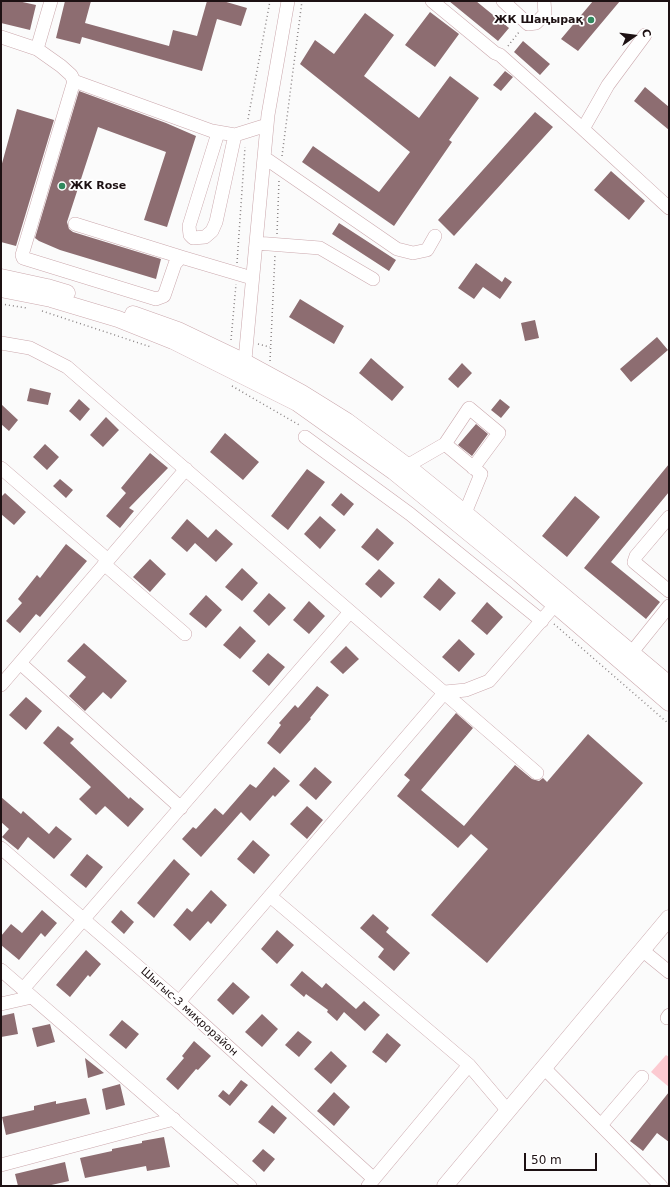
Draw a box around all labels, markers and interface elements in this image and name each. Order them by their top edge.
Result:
place label: ЖК Шаңырақ [494,13,583,27]
marker: ЖК Шаңырақ [586,15,596,25]
north arrow [614,16,654,56]
text: С [639,27,653,38]
place label: ЖК Rose [70,179,126,193]
marker: ЖК Rose [57,181,67,191]
street label: Шыгыс-3 микрорайон [138,965,240,1059]
scale bar [526,1145,599,1171]
text: 50 m [531,1153,562,1167]

